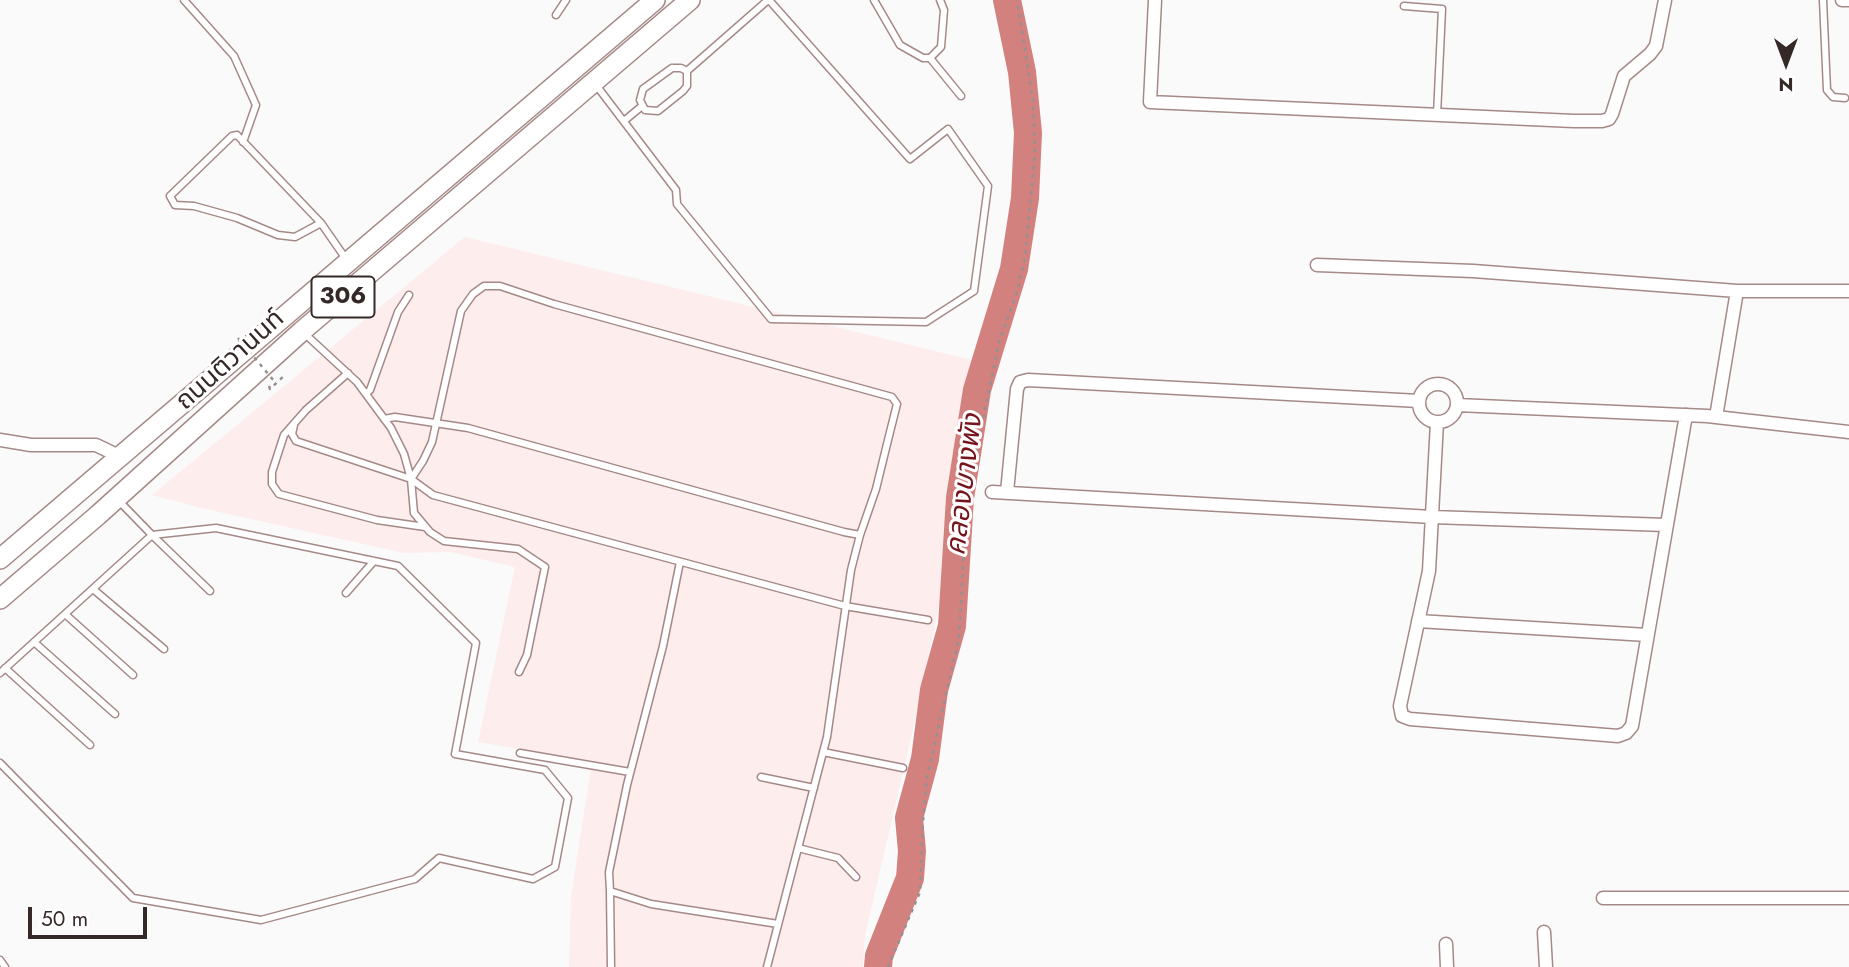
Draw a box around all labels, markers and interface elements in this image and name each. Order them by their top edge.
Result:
north arrow [1751,28,1821,98]
text: N [1778,71,1794,98]
road number: 306 [312,276,374,318]
street label: ถนนติวานนท์ [170,304,292,418]
water label: คลองบางพัง [941,412,991,558]
scale bar [32,894,150,938]
text: 50 m [41,904,88,934]

